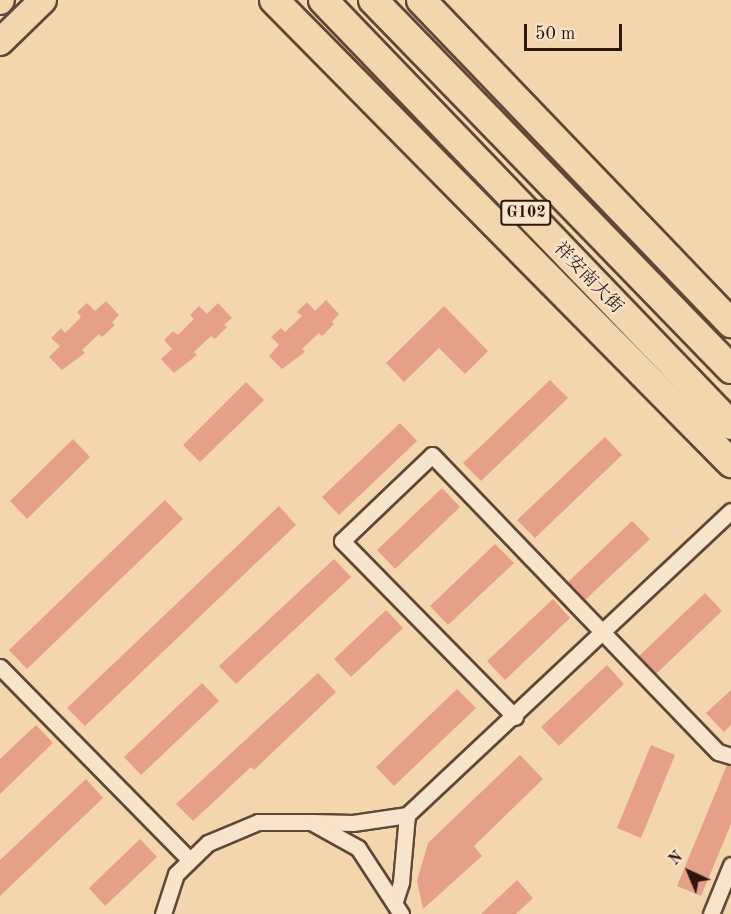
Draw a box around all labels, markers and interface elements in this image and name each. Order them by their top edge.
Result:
scale bar [527,12,624,50]
text: 50 m [535,25,575,43]
road number: G102 [499,200,553,226]
street label: 祥安南大街 [549,238,627,318]
north arrow [659,842,719,902]
text: N [667,849,686,869]

